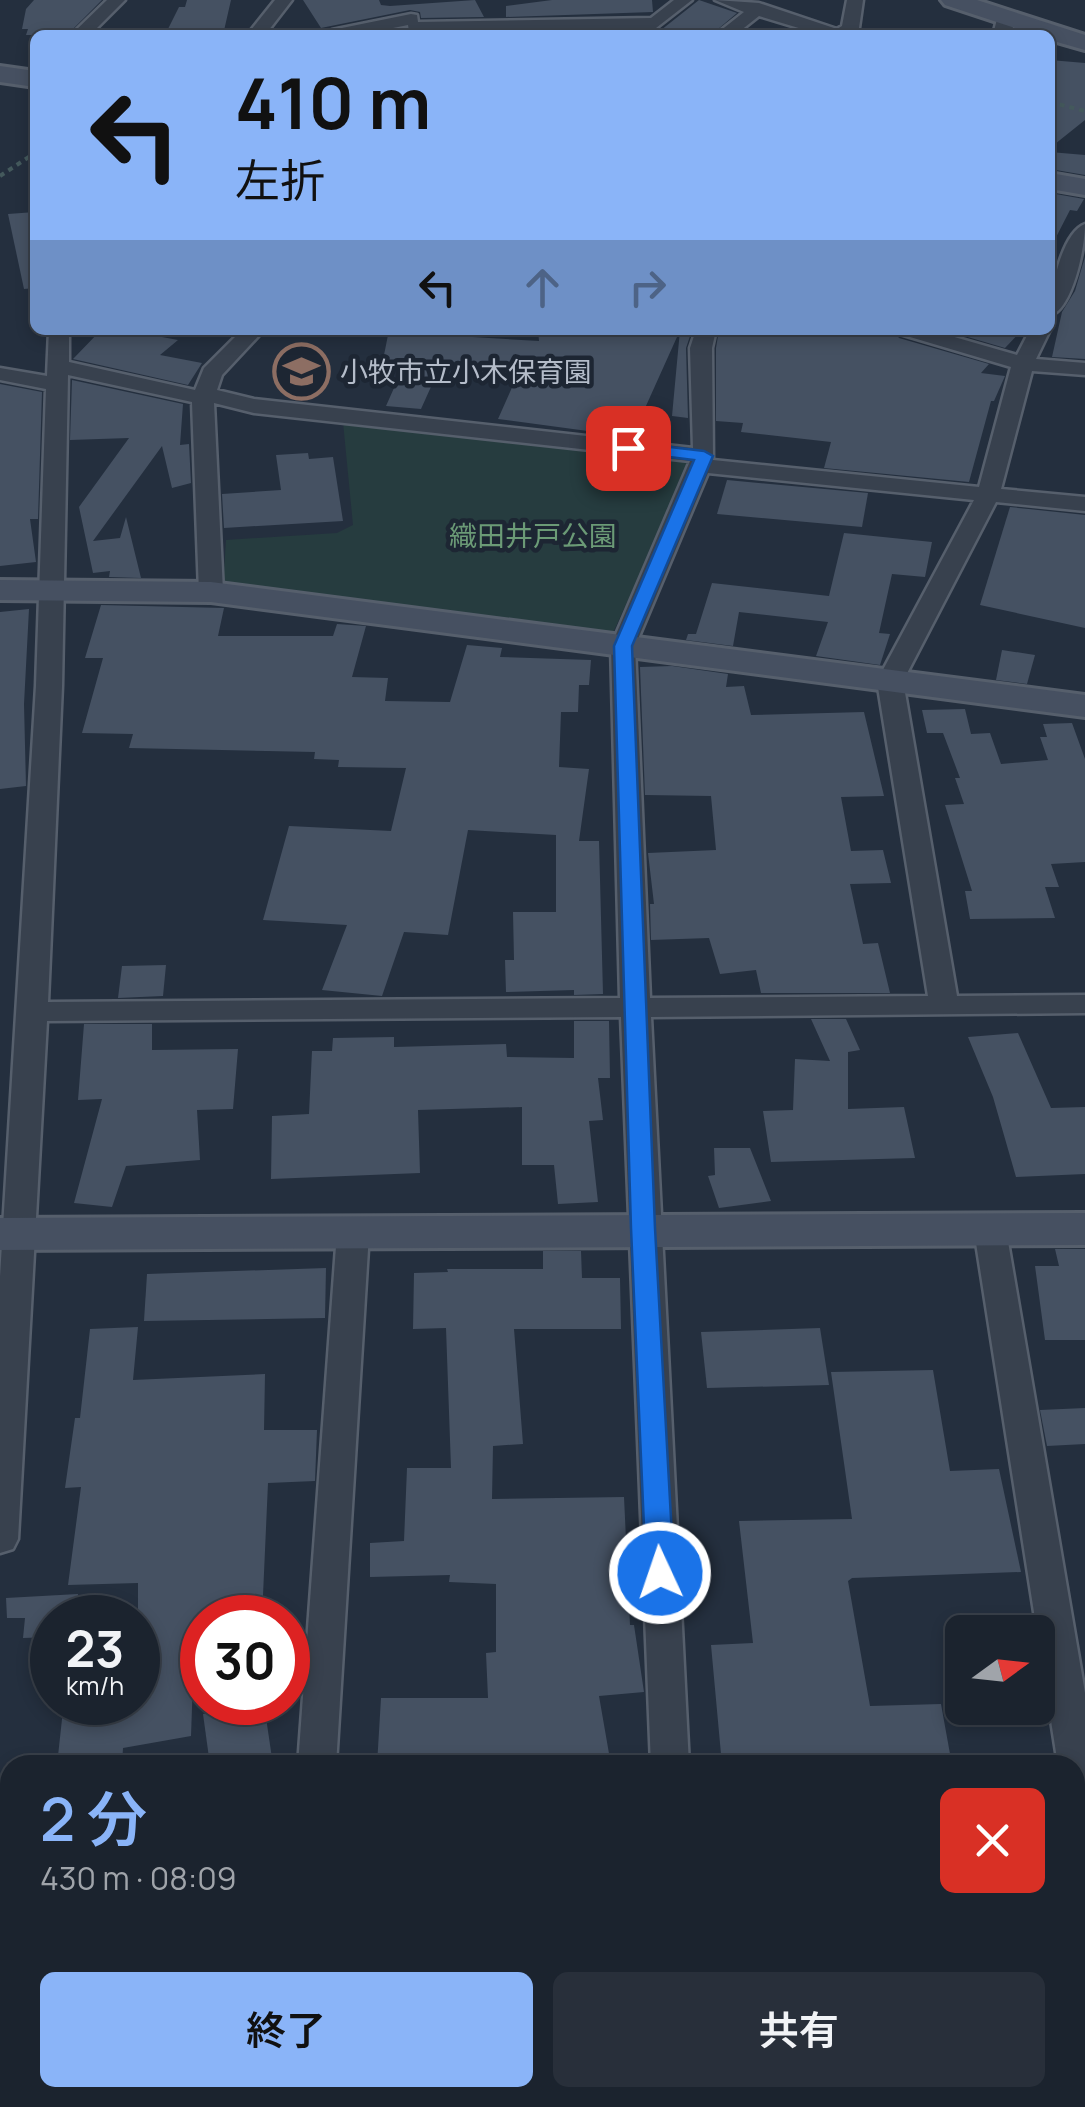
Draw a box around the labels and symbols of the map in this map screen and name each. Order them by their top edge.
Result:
school or university icon: 小牧市立小木保育園 [271,341,331,401]
place label: 小牧市立小木保育園 [340,352,592,390]
pin [586,406,671,491]
park label: 織田井戸公園 [449,516,617,554]
position arrow [608,1521,712,1625]
speed limit sign: 30 [180,1595,310,1725]
north arrow [945,1615,1055,1725]

